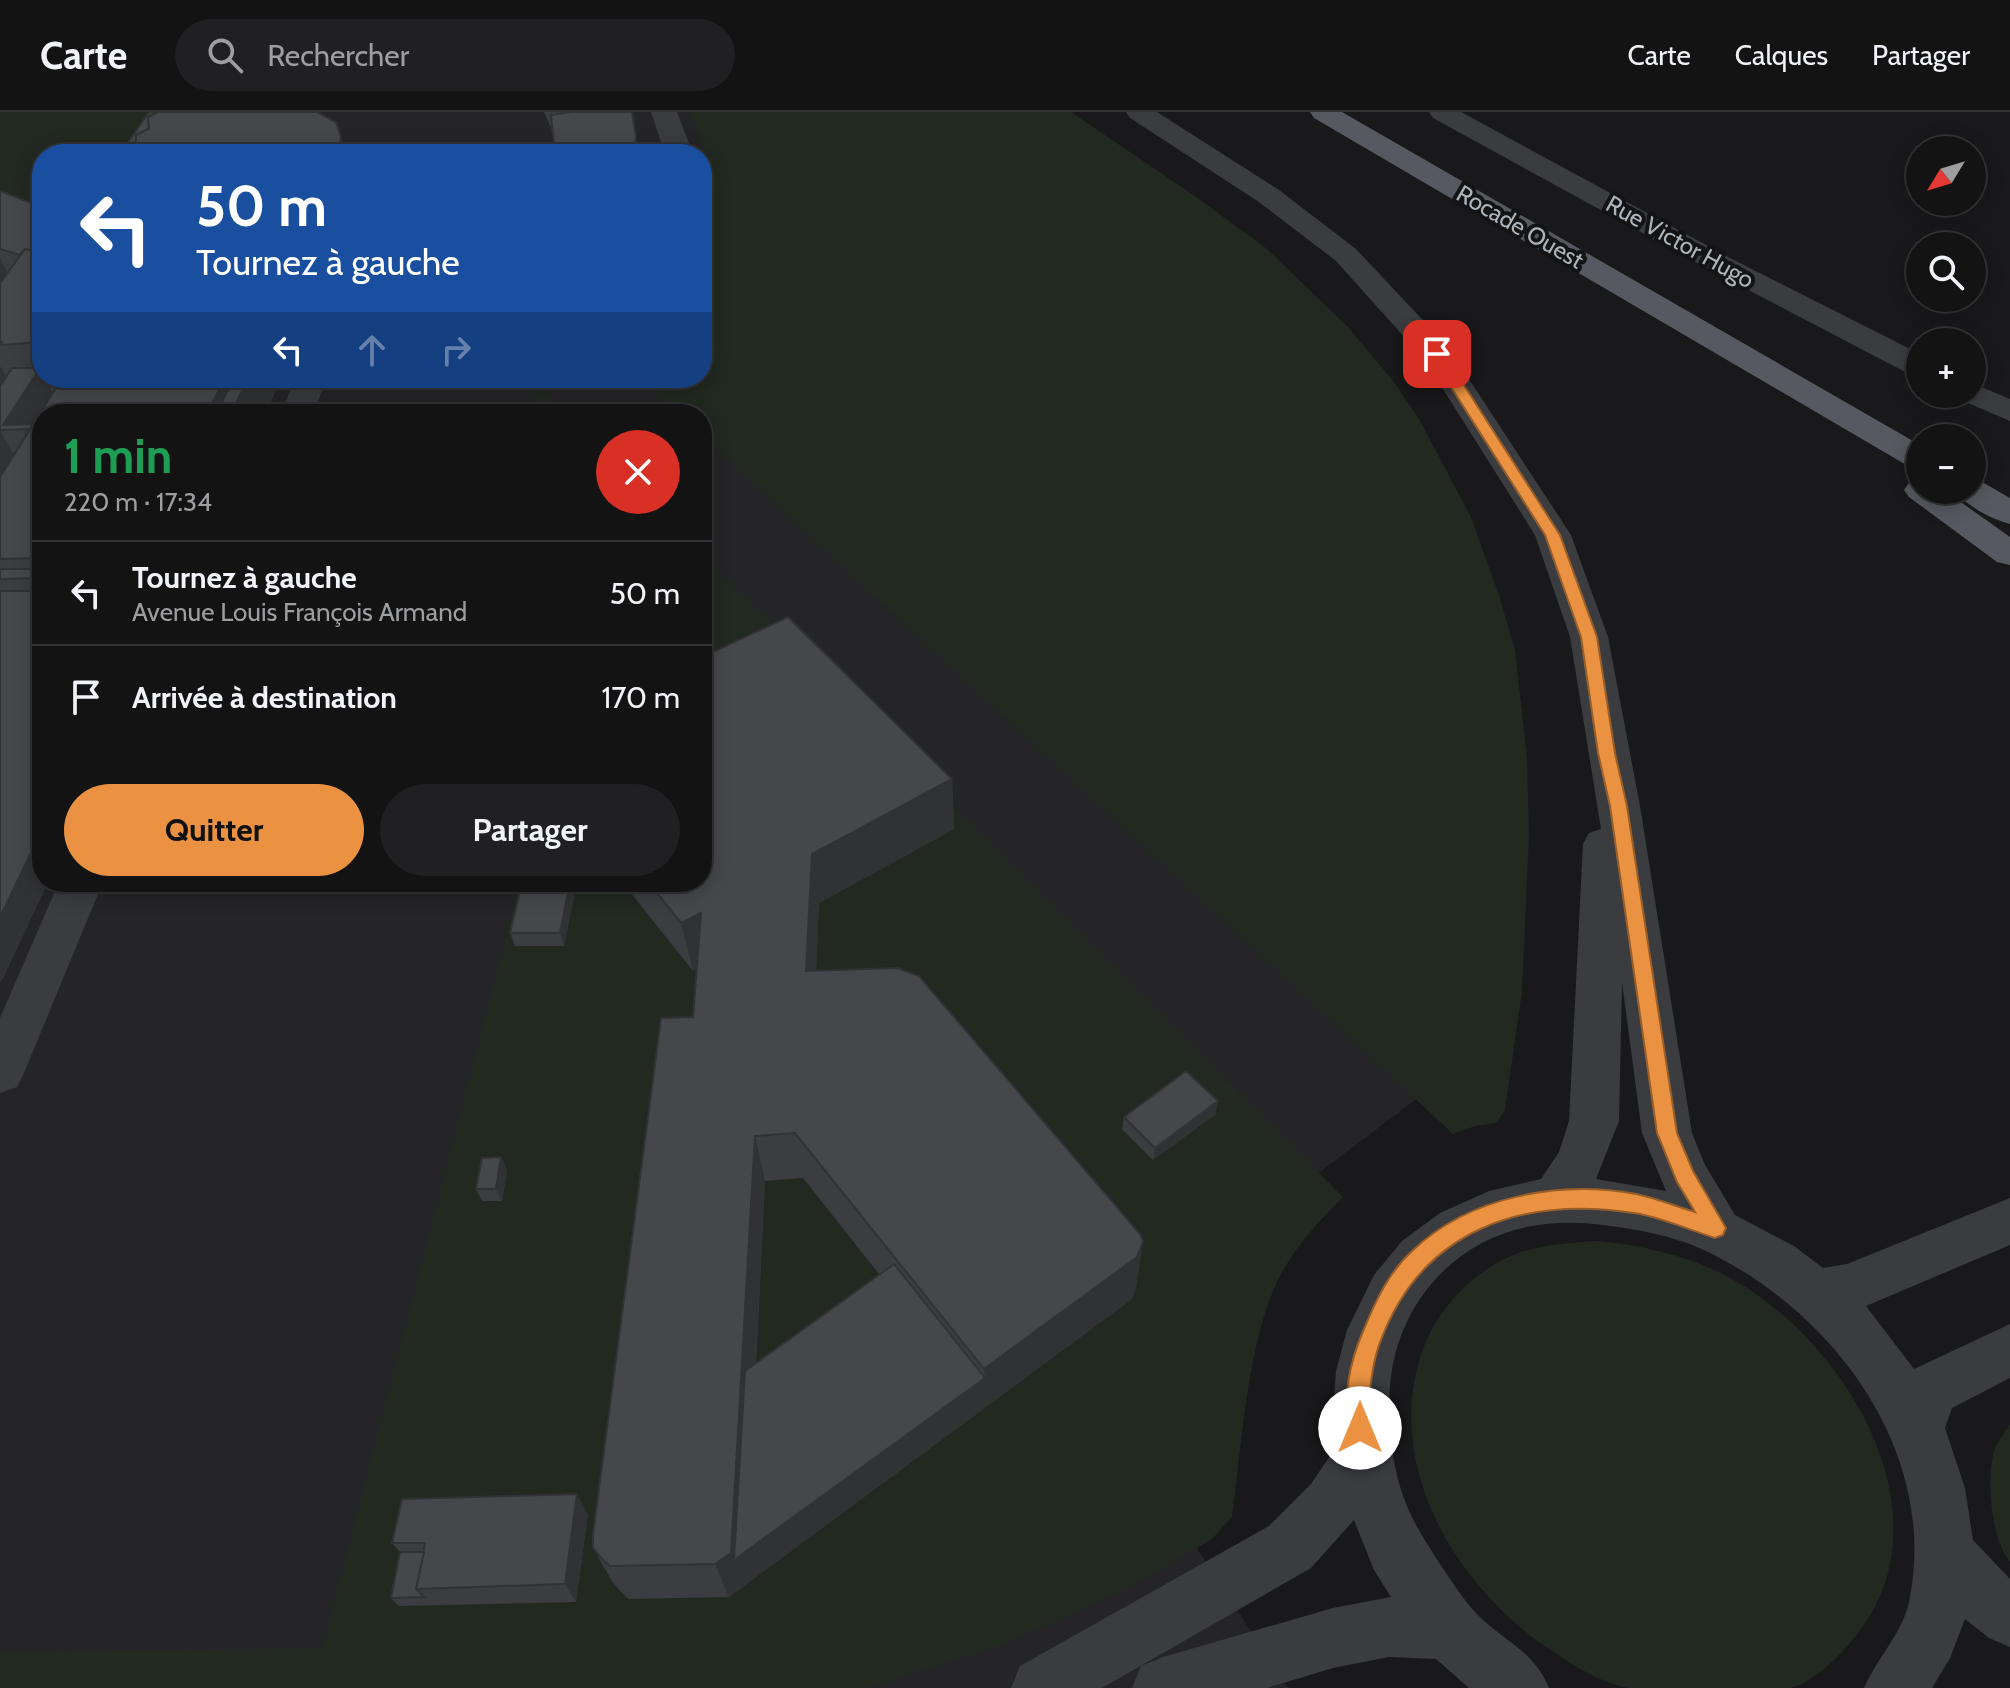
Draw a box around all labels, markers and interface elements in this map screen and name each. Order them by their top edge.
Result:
search box [175,19,735,91]
text: Carte [40,32,127,79]
icon: search [203,33,247,77]
text: Rechercher [267,37,409,74]
text: Carte [1628,38,1691,72]
text: Calques [1735,38,1828,72]
text: Partager [1872,38,1970,72]
north arrow [1906,136,1986,216]
map controls [1906,136,1986,504]
text: 50 m [196,172,327,240]
icon: left [64,176,168,280]
street label: Rocade Ouest [1452,179,1589,275]
street label: Rue Victor Hugo [1601,189,1759,294]
button: search [1906,232,1986,312]
text: Tournez à gauche [196,240,460,284]
pin [1403,320,1471,388]
icon: left [266,328,310,372]
icon: ahead [350,328,394,372]
icon: right [434,328,478,372]
button: + [1906,328,1986,408]
icon: arrive [1415,332,1459,376]
button: − [1906,424,1986,504]
text: 1 min [64,427,172,485]
button: close [596,430,680,514]
text: 220 m · 17:34 [64,486,212,518]
text: Tournez à gauche [132,559,357,596]
icon: left [64,571,108,615]
text: 50 m [610,575,680,612]
text: Avenue Louis François Armand [132,596,467,628]
icon: arrive [64,675,108,719]
text: Arrivée à destination [132,679,397,716]
text: 170 m [601,679,680,716]
button: Quitter [64,784,364,876]
button: Partager [380,784,680,876]
position arrow [1318,1386,1402,1470]

